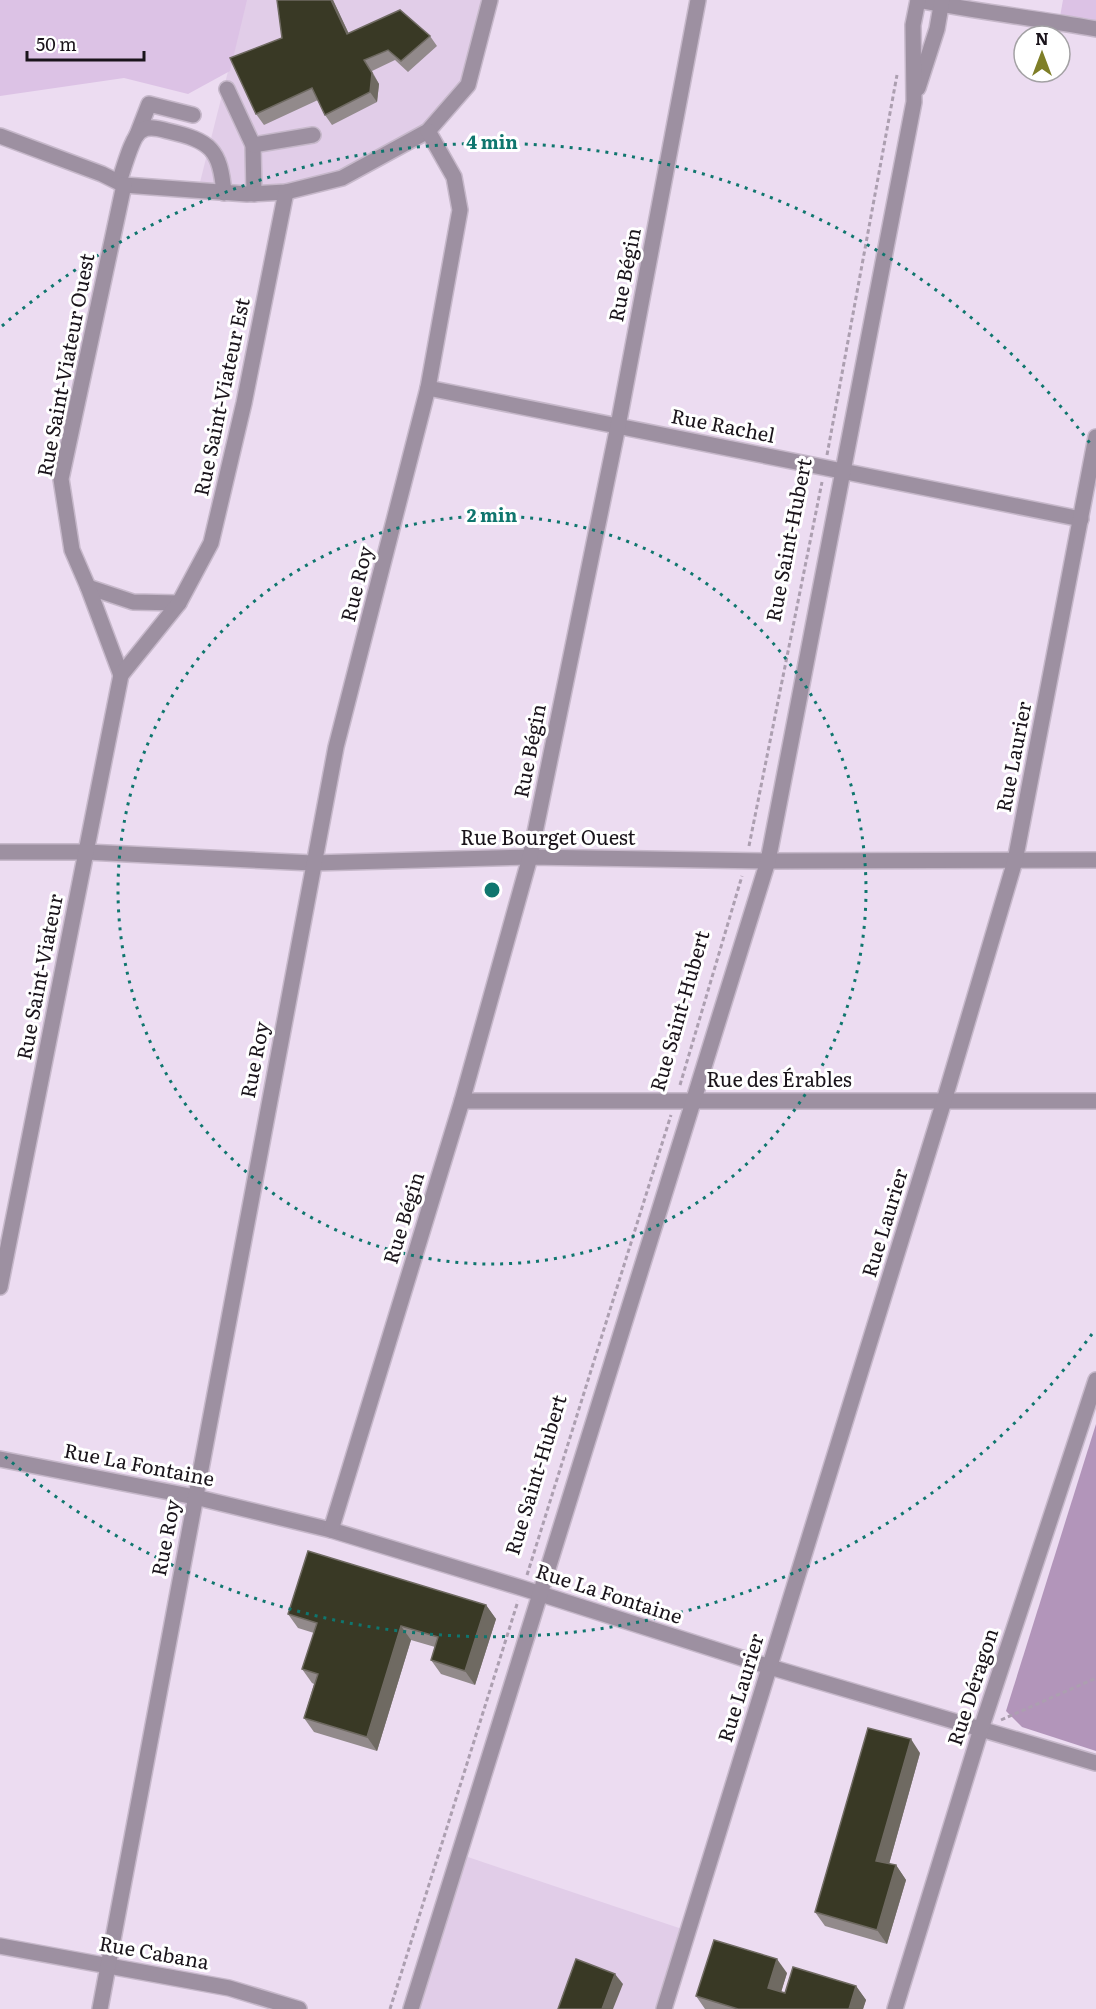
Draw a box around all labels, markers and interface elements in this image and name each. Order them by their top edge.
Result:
scale bar [27,24,144,62]
north arrow [1012,24,1072,84]
text: N [1035,26,1049,50]
text: 50 m [36,30,77,57]
text: 4 min [466,128,518,155]
street label: Rue Bégin [599,225,647,324]
street label: Rue Saint-Viateur Ouest [28,250,100,479]
street label: Rue Saint-Viateur Est [184,295,256,499]
street label: Rue Rachel [669,399,778,449]
street label: Rue Saint-Hubert [756,455,818,624]
text: 2 min [467,501,518,528]
street label: Rue Roy [331,542,379,625]
street label: Rue Laurier [987,698,1038,815]
street label: Rue Bégin [504,701,552,800]
street label: Rue Bourget Ouest [460,821,636,851]
centre of rings [482,880,502,900]
street label: Rue Saint-Viateur [7,891,69,1062]
street label: Rue Saint-Hubert [641,926,715,1094]
street label: Rue Roy [231,1018,275,1101]
street label: Rue des Érables [706,1063,852,1093]
street label: Rue Laurier [852,1164,914,1280]
street label: Rue Bégin [374,1167,430,1267]
street label: Rue Saint-Hubert [495,1391,573,1558]
street label: Rue La Fontaine [62,1434,217,1492]
street label: Rue Roy [142,1496,186,1579]
street label: Rue La Fontaine [532,1554,687,1630]
street label: Rue Déragon [938,1624,1004,1749]
street label: Rue Laurier [708,1629,770,1745]
street label: Rue Cabana [97,1927,212,1976]

